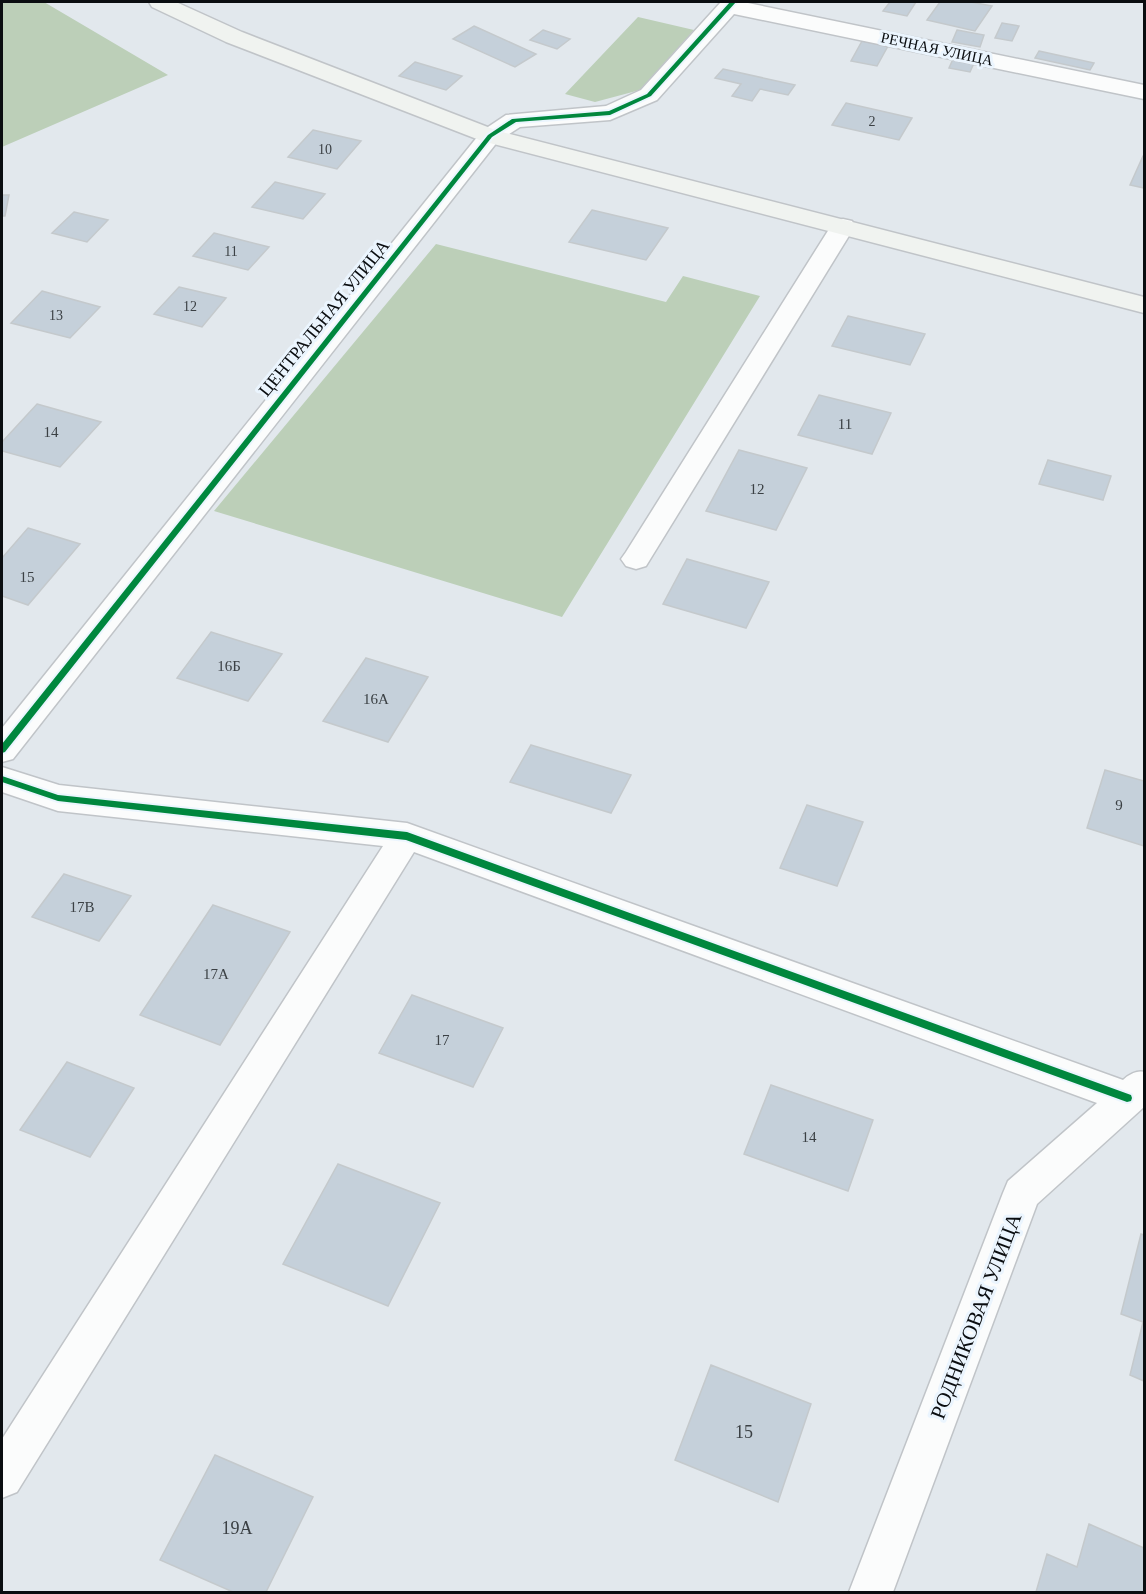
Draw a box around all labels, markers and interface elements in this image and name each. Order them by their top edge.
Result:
street label: РЕЧНАЯ УЛИЦА [879,29,995,69]
house number: 2 [869,114,876,129]
house number: 10 [318,142,332,157]
street label: ЦЕНТРАЛЬНАЯ УЛИЦА [255,236,393,400]
house number: 11 [224,244,238,259]
house number: 12 [183,299,197,314]
house number: 13 [49,308,63,323]
house number: 11 [838,416,852,432]
house number: 14 [44,424,59,440]
house number: 12 [750,481,765,497]
house number: 15 [20,569,35,585]
house number: 16Б [217,658,241,674]
house number: 16А [363,691,389,707]
house number: 9 [1115,797,1123,813]
house number: 17В [69,899,95,915]
house number: 17А [203,966,229,982]
house number: 17 [435,1032,450,1048]
house number: 14 [802,1129,817,1145]
street label: РОДНИКОВАЯ УЛИЦА [926,1209,1027,1422]
house number: 15 [735,1422,753,1442]
house number: 19А [222,1518,253,1538]

